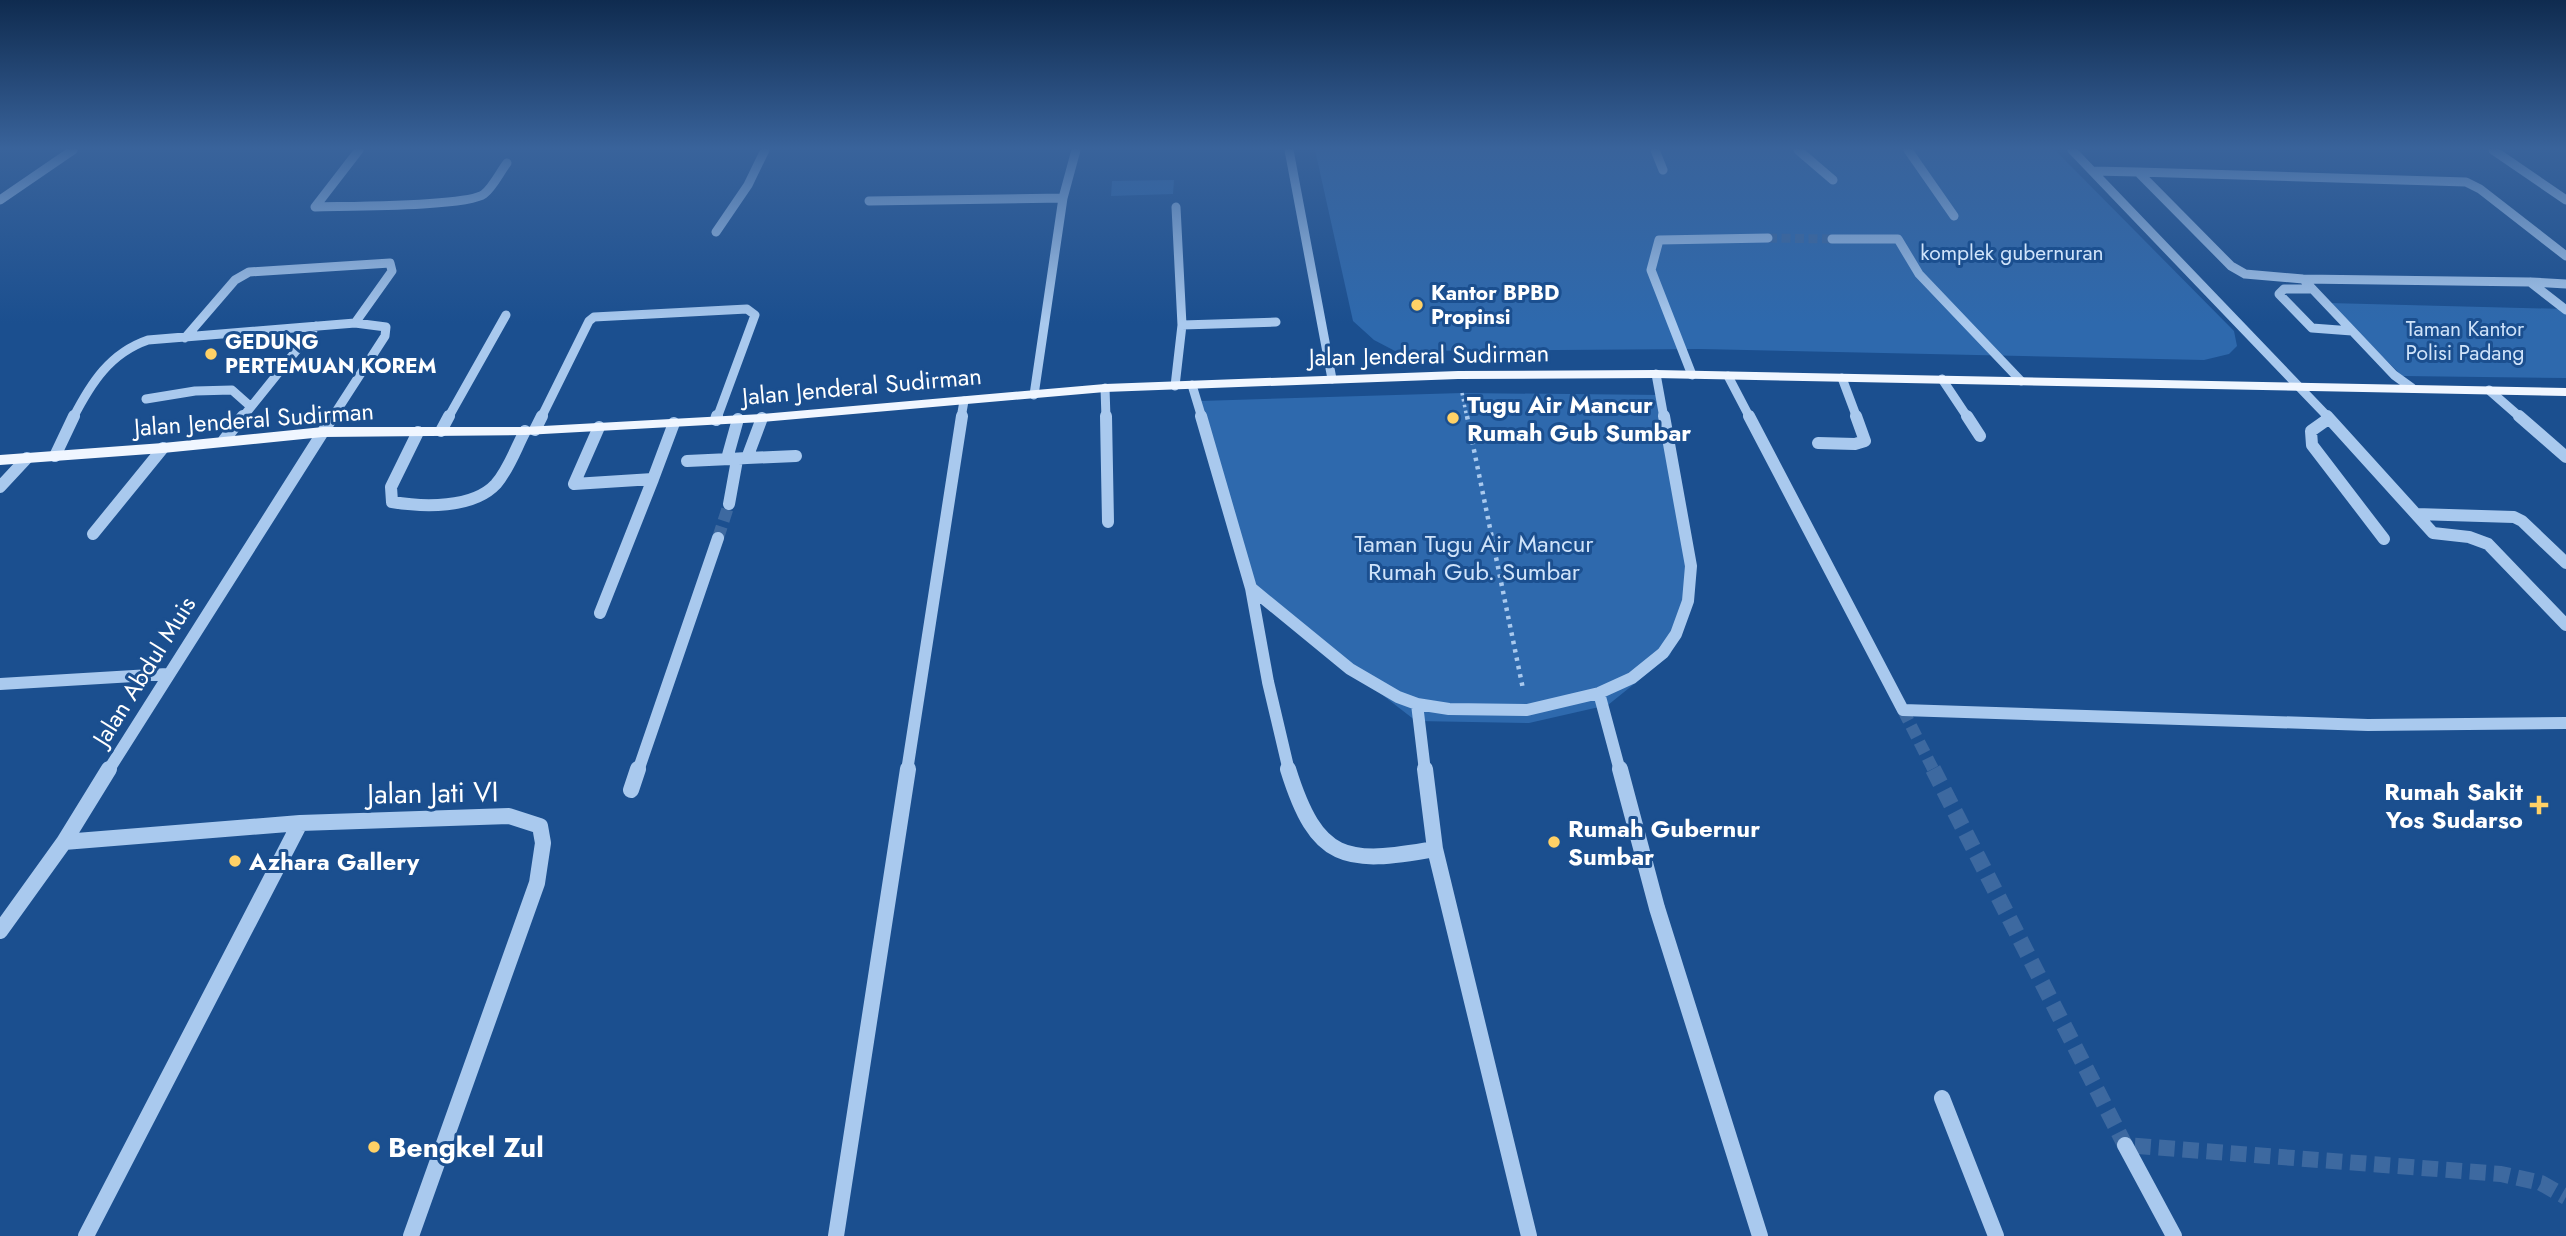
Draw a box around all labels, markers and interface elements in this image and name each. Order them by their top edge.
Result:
park label: komplek gubernuran [1920,238,2104,268]
place label: Kantor BPBD Propinsi [1431,278,1559,332]
marker: Kantor BPBD Propinsi [1409,297,1425,313]
park label: Taman Kantor Polisi Padang [2406,314,2525,368]
place label: GEDUNG PERTEMUAN KOREM [225,327,436,381]
street label: Jalan Jenderal Sudirman [1306,335,1549,375]
marker: GEDUNG PERTEMUAN KOREM [203,346,219,362]
street label: Jalan Jenderal Sudirman [738,358,983,414]
place label: Tugu Air Mancur Rumah Gub Sumbar [1467,387,1691,450]
street label: Jalan Jenderal Sudirman [130,393,375,445]
marker: Tugu Air Mancur Rumah Gub Sumbar [1445,410,1461,426]
park label: Taman Tugu Air Mancur Rumah Gub. Sumbar [1354,526,1594,589]
street label: Jalan Abdul Muis [82,589,204,755]
street label: Jalan Jati VI [363,771,499,815]
place label: Rumah Sakit Yos Sudarso [2384,774,2523,837]
marker: Rumah Sakit Yos Sudarso [2529,795,2549,815]
place label: Rumah Gubernur Sumbar [1568,811,1760,874]
marker: Rumah Gubernur Sumbar [1546,834,1562,850]
place label: Azhara Gallery [248,844,420,879]
marker: Azhara Gallery [227,853,243,869]
place label: Bengkel Zul [388,1127,544,1168]
marker: Bengkel Zul [366,1139,382,1155]

